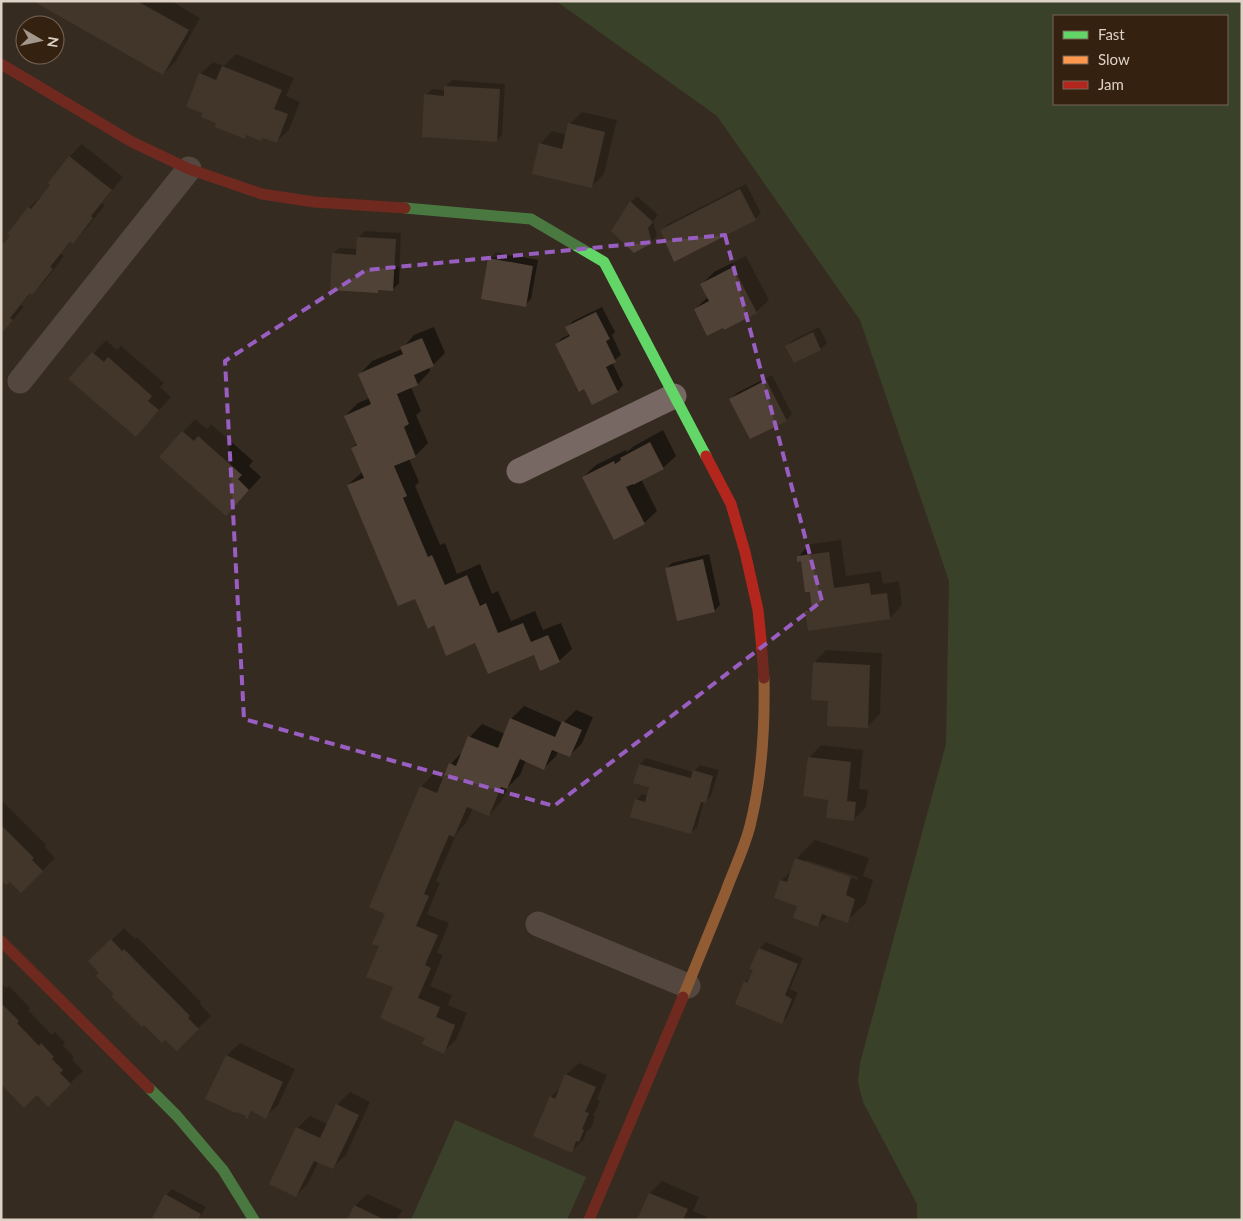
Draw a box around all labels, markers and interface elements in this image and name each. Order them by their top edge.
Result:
north arrow [15,15,65,65]
legend [1053,15,1228,105]
text: Fast [1098,25,1125,43]
text: N [44,35,63,49]
text: Slow [1098,50,1130,68]
text: Jam [1098,75,1124,93]

